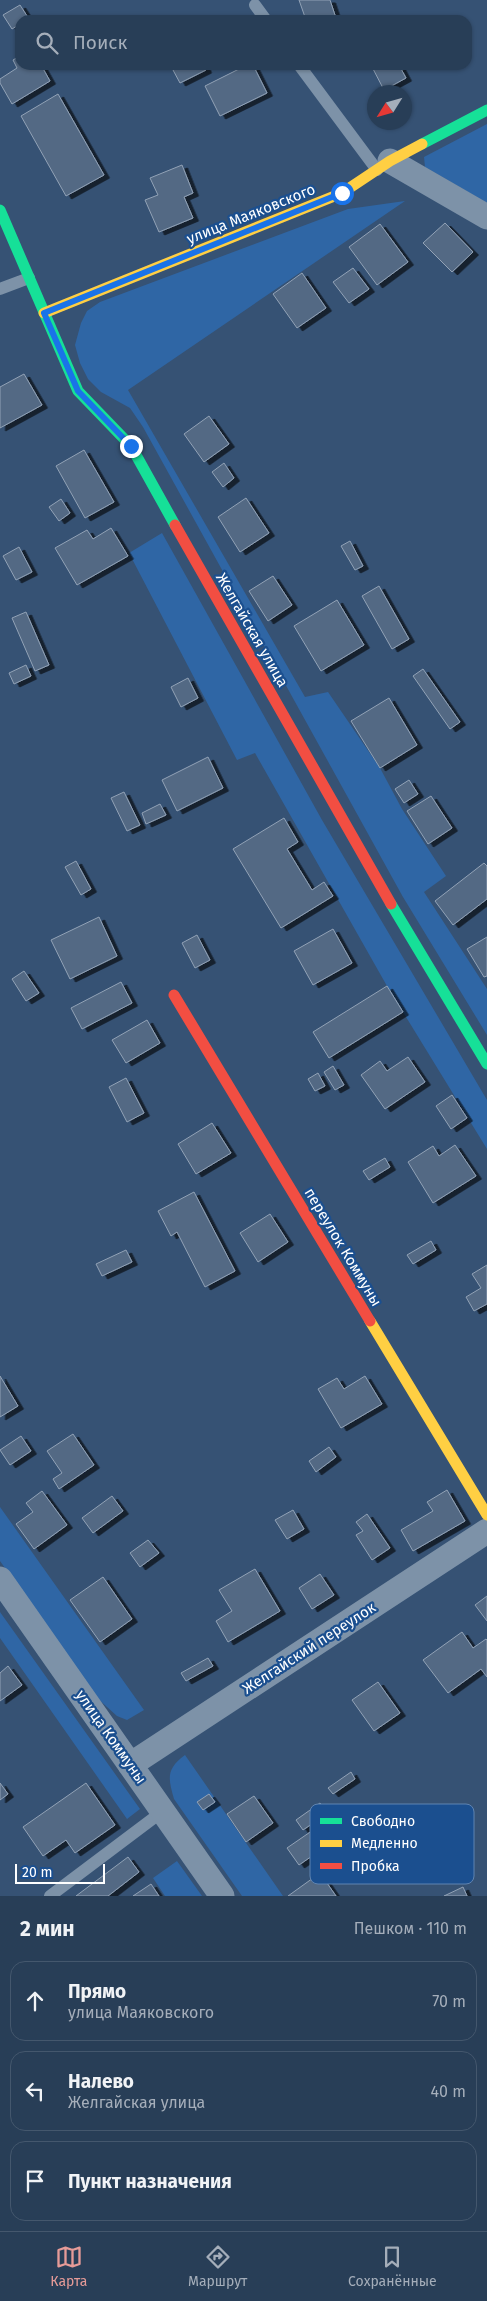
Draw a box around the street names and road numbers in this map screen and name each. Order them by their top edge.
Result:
street label: улица Маяковского [184,180,318,248]
street label: Желгайская улица [212,570,292,690]
street label: переулок Коммуны [300,1184,386,1310]
street label: Желгайский переулок [239,1598,379,1698]
street label: улица Коммуны [72,1687,150,1787]

